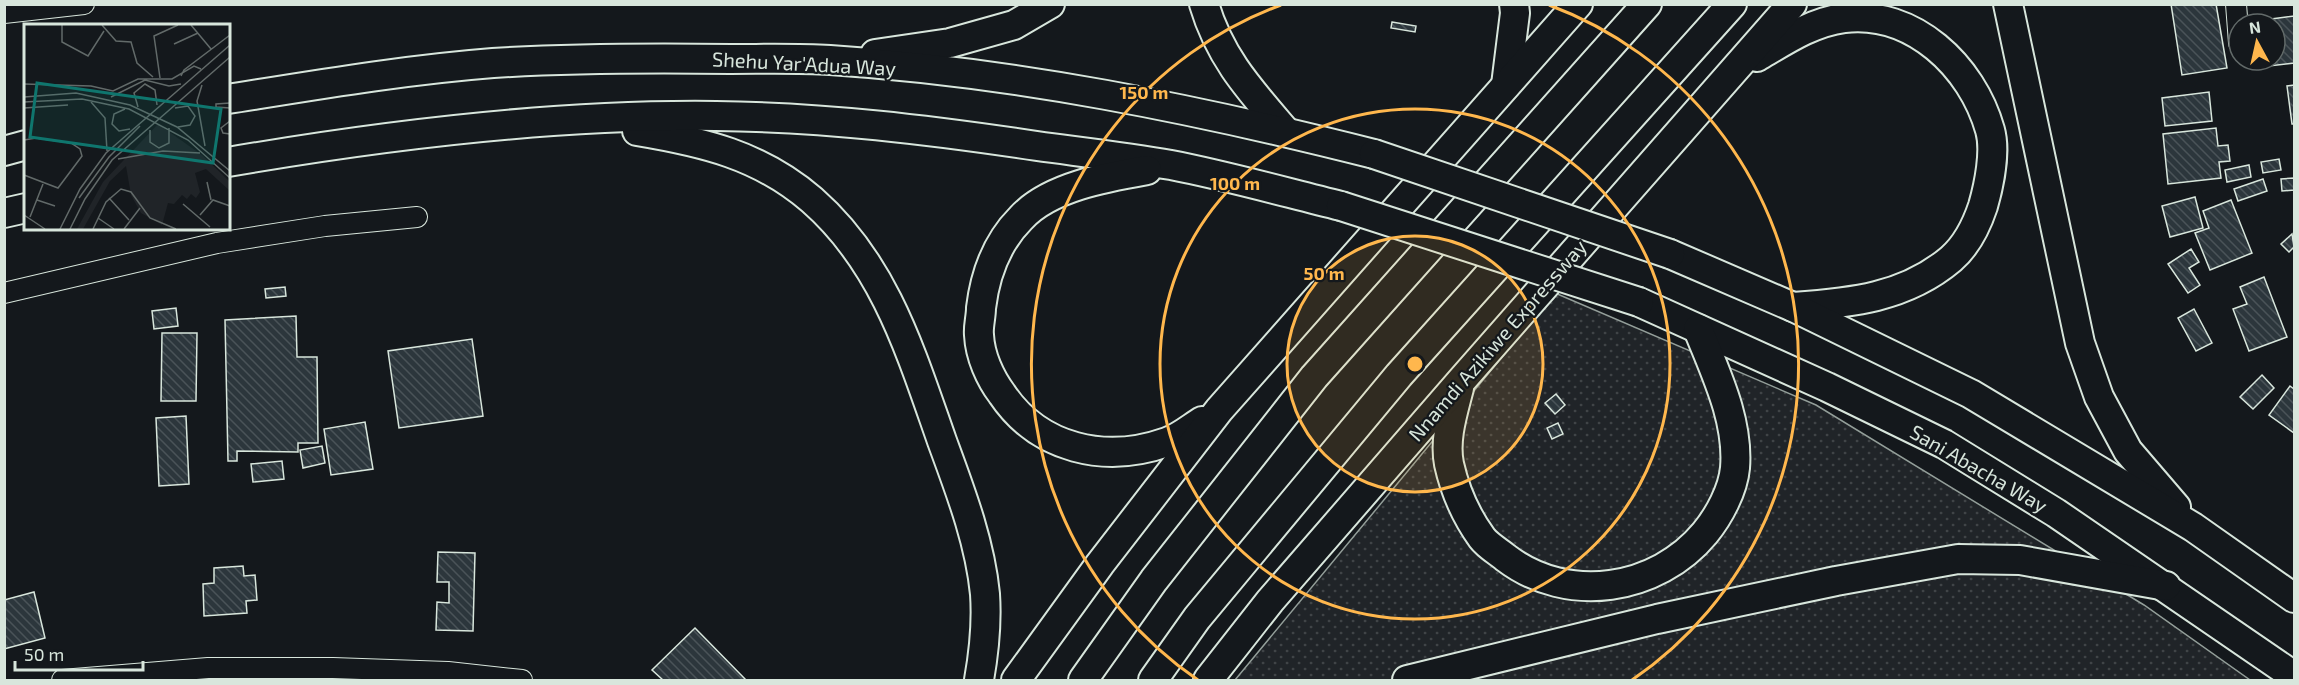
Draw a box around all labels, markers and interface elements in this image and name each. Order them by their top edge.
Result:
north arrow [2227,12,2287,72]
text: N [2248,16,2262,37]
inset map [24,24,230,230]
street label: Shehu Yar'Adua Way [712,46,897,80]
text: 150 m [1120,81,1168,103]
text: 100 m [1210,172,1260,194]
street label: Nnamdi Azikiwe Expressway [1403,234,1591,446]
text: 50 m [1303,262,1345,284]
centre of rings [1405,354,1425,374]
street label: Sani Abacha Way [1906,419,2052,517]
scale bar [15,634,142,672]
text: 50 m [24,643,64,665]

